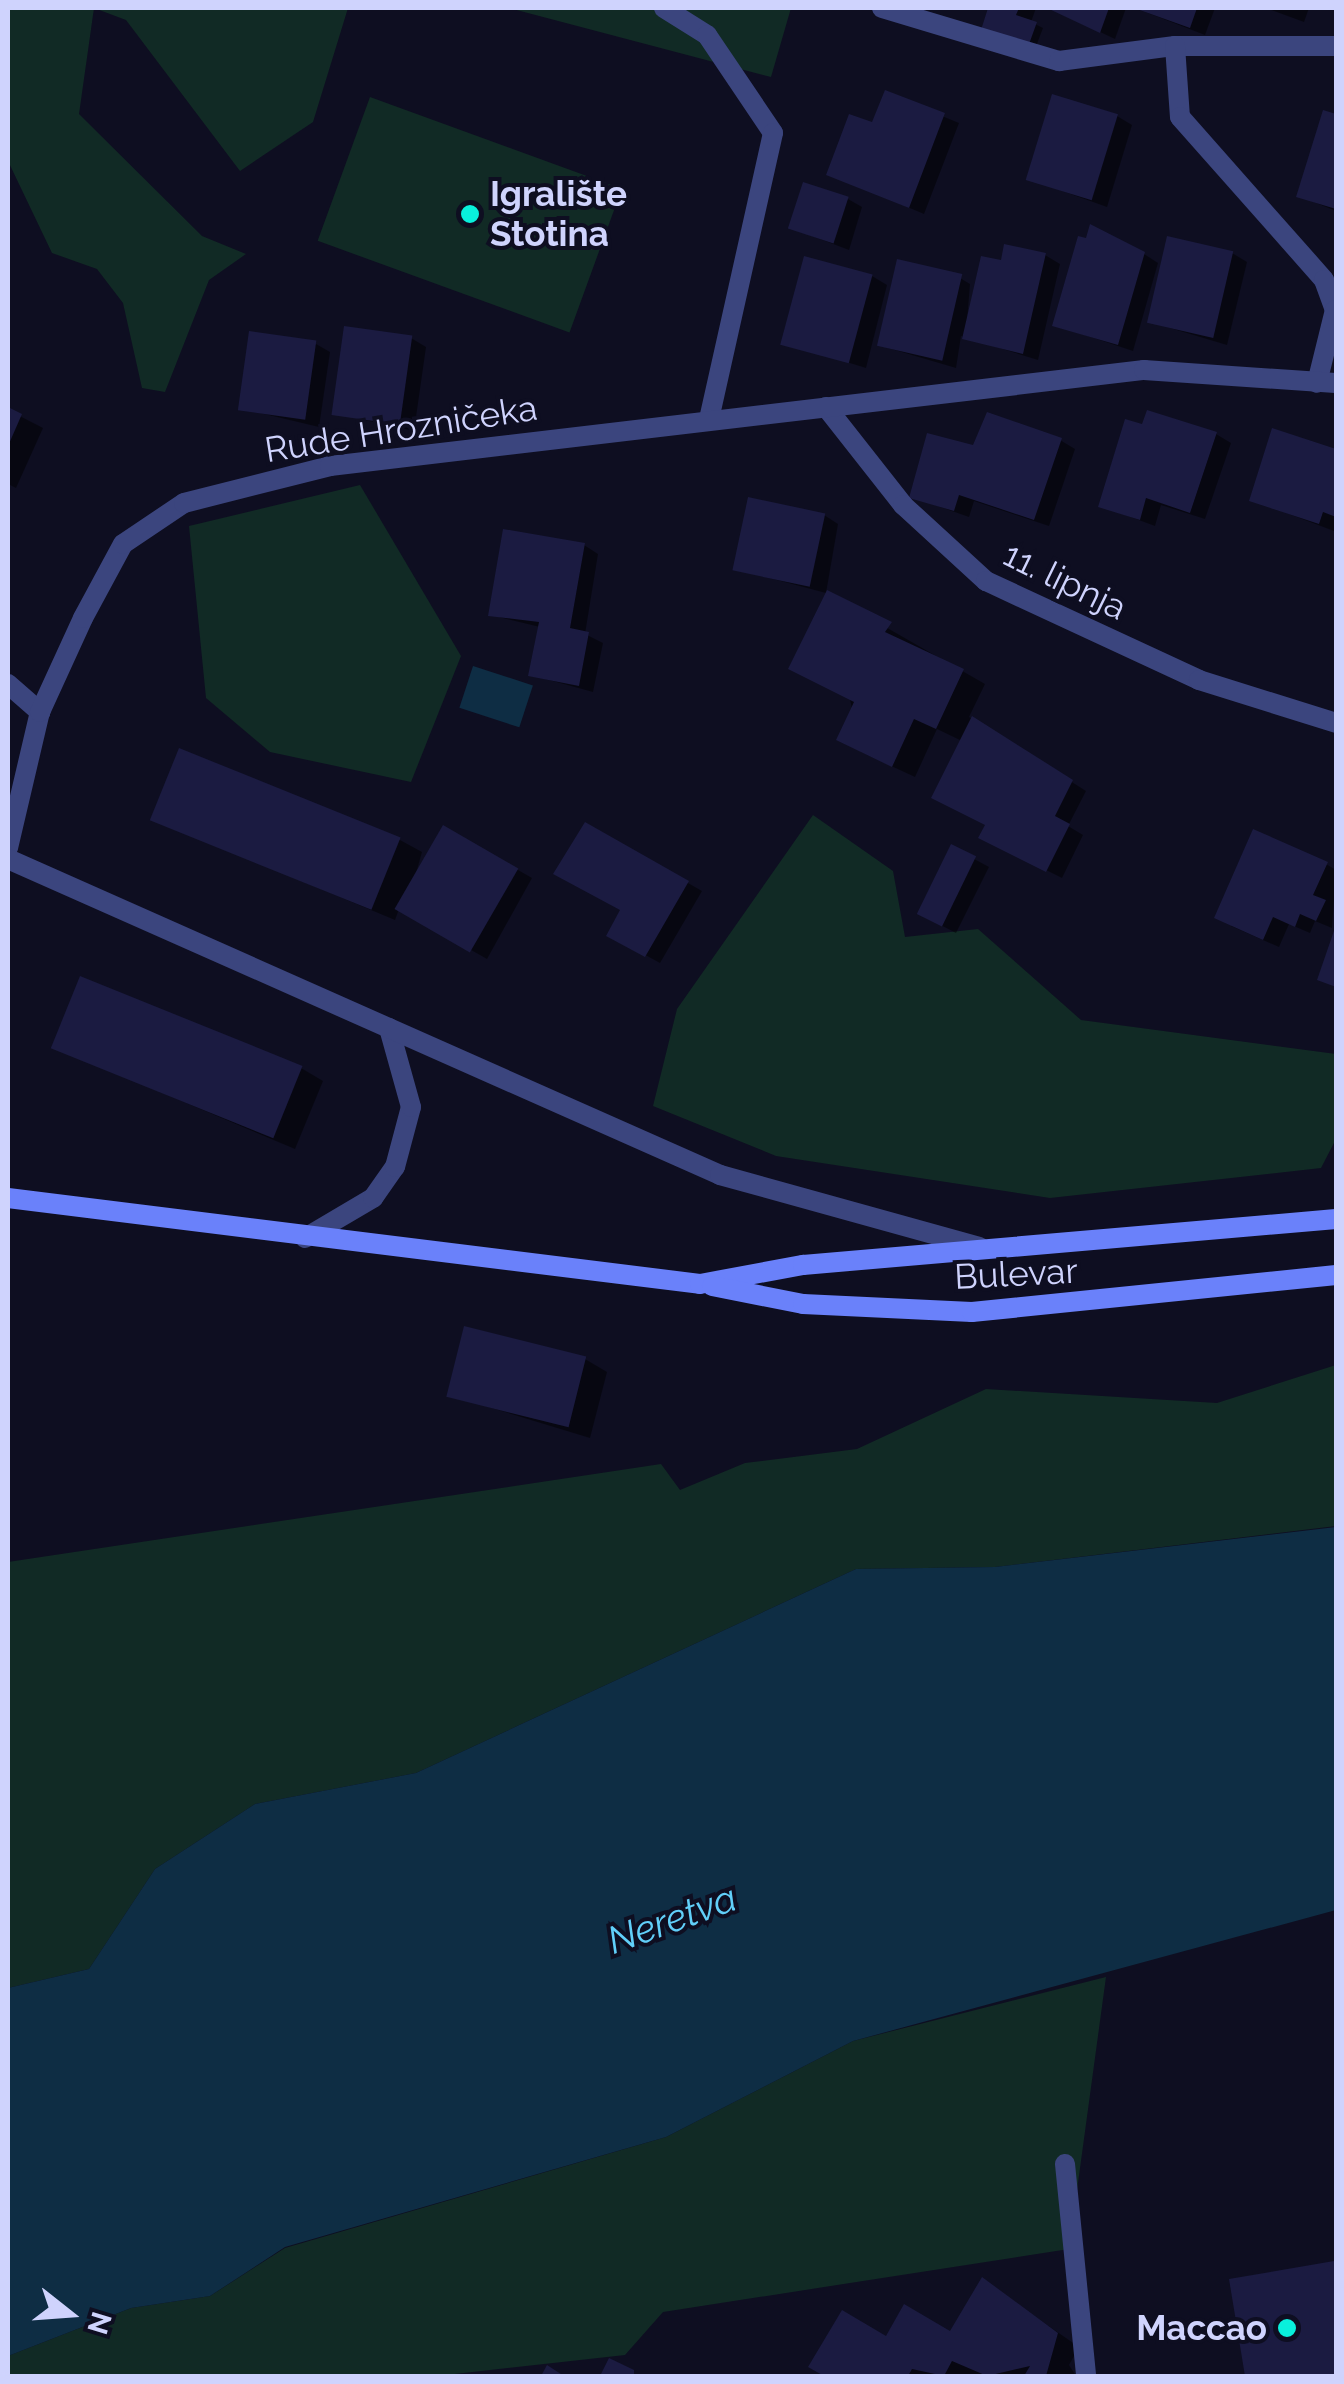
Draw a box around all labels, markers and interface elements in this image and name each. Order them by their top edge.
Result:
place label: Igralište Stotina [490,173,627,255]
marker: Igralište Stotina [459,203,481,225]
street label: Rude Hrozničeka [262,387,540,471]
street label: 11. lipnja [997,533,1133,629]
street label: Bulevar [953,1250,1079,1298]
water label: Neretva [601,1875,743,1963]
north arrow [20,2264,120,2364]
place label: Maccao [1136,2307,1267,2349]
text: N [80,2308,118,2338]
marker: Maccao [1276,2317,1298,2339]

